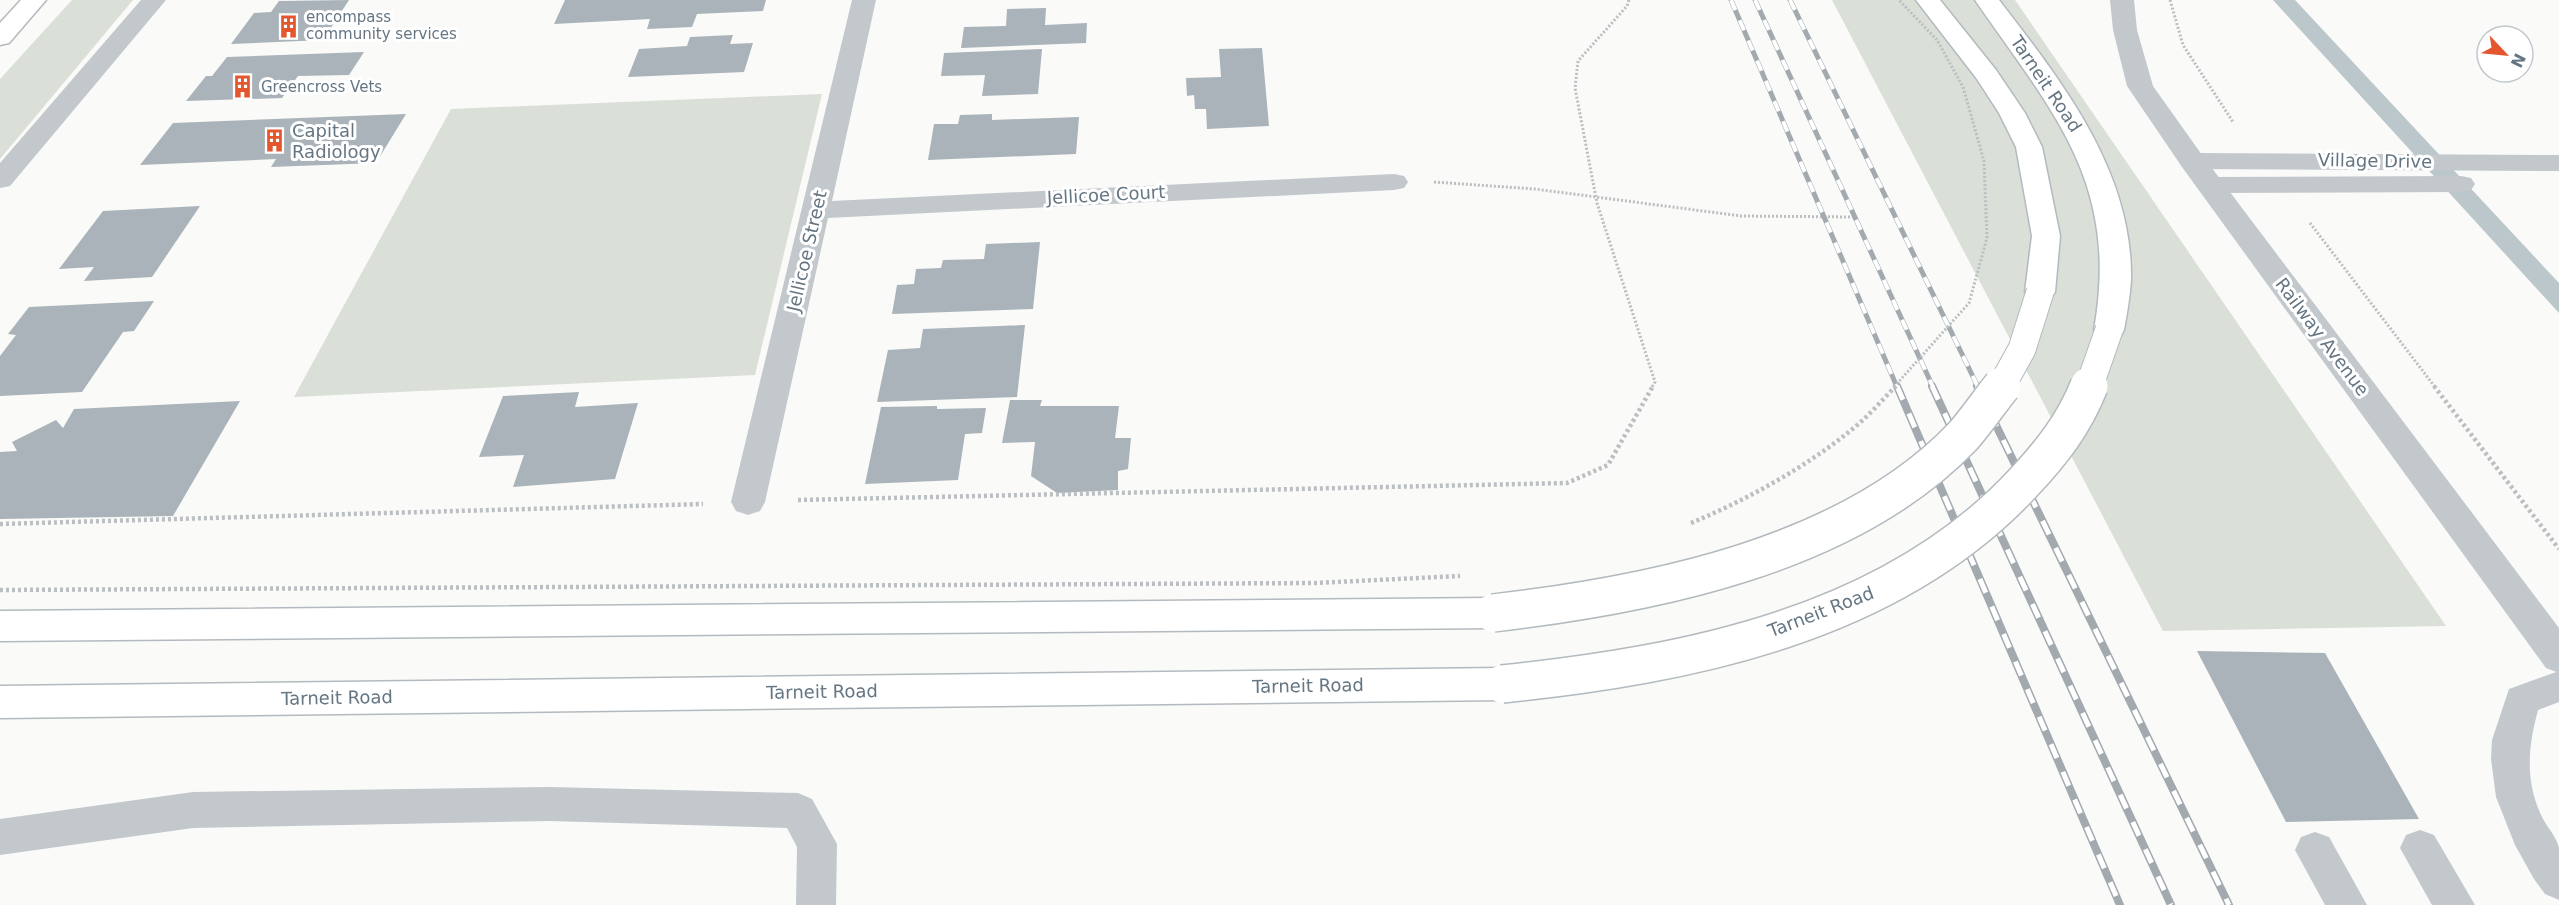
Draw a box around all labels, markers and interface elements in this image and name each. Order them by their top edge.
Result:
place label: encompass community services [306,8,457,43]
building icon: encompass community services [275,13,301,39]
north arrow [2475,24,2535,84]
street label: Tarneit Road [2006,31,2086,136]
text: N [2507,50,2530,71]
building icon: Greencross Vets [230,74,256,100]
place label: Greencross Vets [261,78,382,96]
place label: Capital Radiology [292,120,381,162]
building icon: Capital Radiology [261,128,287,154]
street label: Village Drive [2318,149,2432,172]
street label: Jellicoe Court [1045,181,1166,208]
street label: Jellicoe Street [782,188,831,315]
street label: Railway Avenue [2271,274,2374,400]
street label: Tarneit Road [1764,582,1877,642]
street label: Tarneit Road [1251,674,1364,697]
street label: Tarneit Road [765,680,878,703]
street label: Tarneit Road [280,686,393,709]

